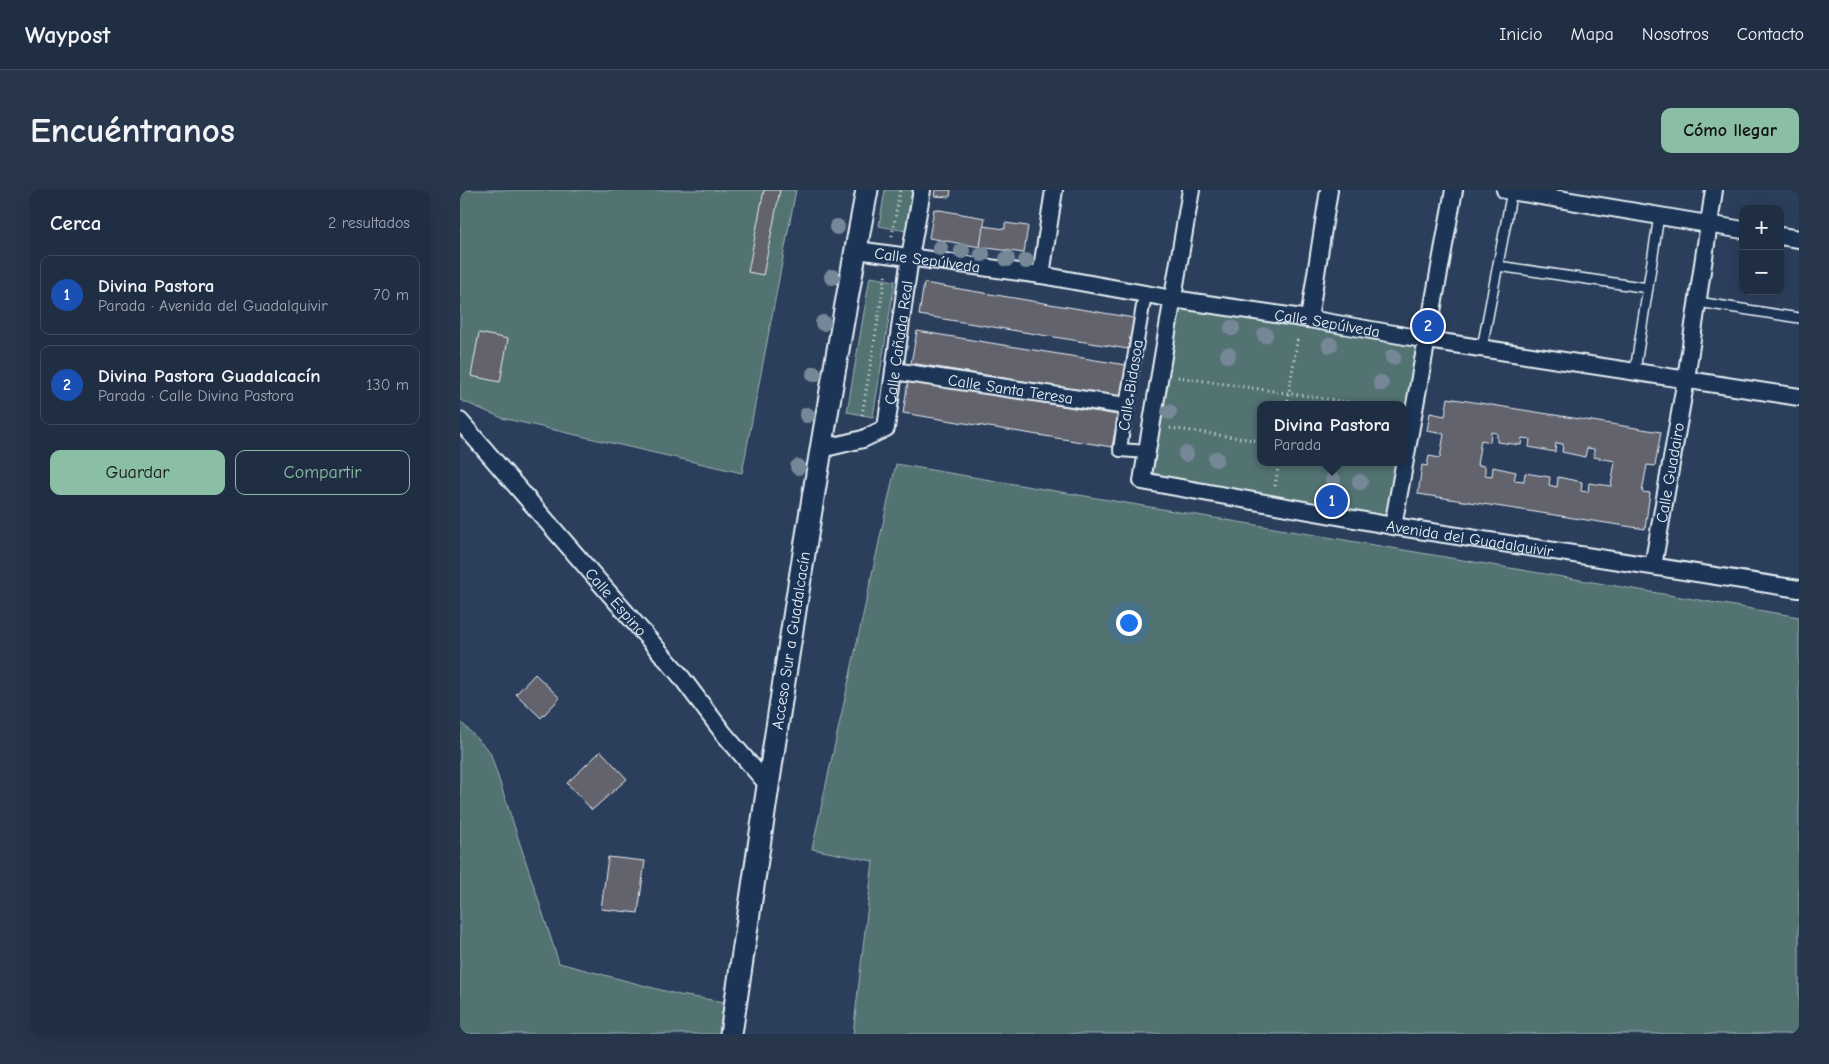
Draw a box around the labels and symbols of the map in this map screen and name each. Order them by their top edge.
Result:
street label: Calle Sepúlveda [873,244,981,277]
street label: Calle Cañada Real [881,279,917,406]
street label: Calle Sepúlveda [1273,306,1381,341]
pin: 2 [1412,307,1444,345]
street label: Calle Bidasoa [1115,338,1147,432]
street label: Calle Santa Teresa [947,371,1074,408]
street label: Calle Guadairo [1653,421,1688,524]
pin: 1 [1316,482,1348,520]
street label: Avenida del Guadalquivir [1385,517,1555,561]
street label: Acceso Sur a Guadalcacín [769,550,814,731]
street label: Calle Espino [581,565,650,640]
your location [1116,610,1142,636]

